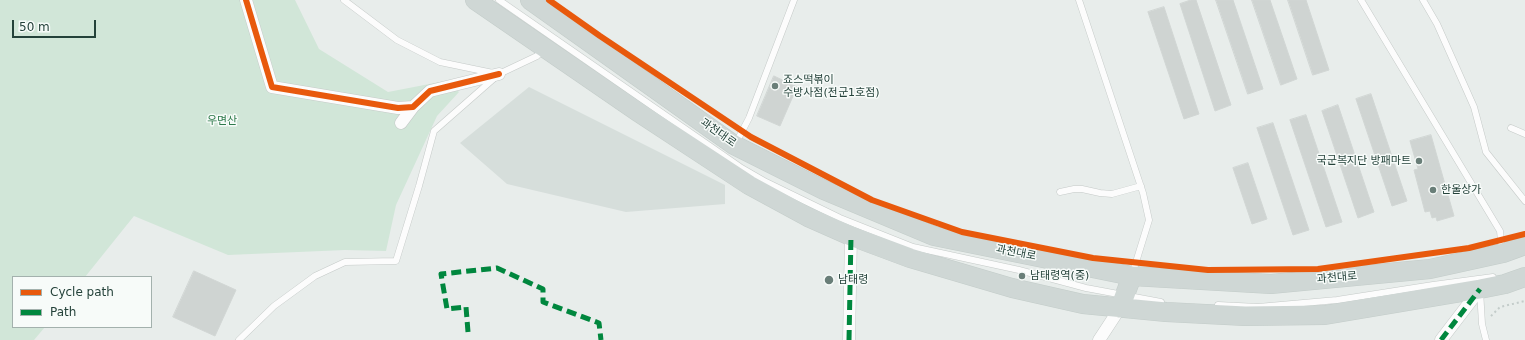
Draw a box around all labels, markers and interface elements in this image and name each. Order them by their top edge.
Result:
scale bar [14,12,98,38]
text: 50 m [19,20,50,34]
place label: 죠스떡볶이 수방사점(전군1호점) [783,73,880,99]
marker: 죠스떡볶이 수방사점(전군1호점) [770,81,780,91]
park label: 우면산 [207,114,237,128]
street label: 과천대로 [698,116,738,150]
place label: 국군복지단 방패마트 [1316,154,1411,168]
marker: 국군복지단 방패마트 [1414,156,1424,166]
place label: 한울상가 [1441,183,1481,197]
marker: 한울상가 [1428,185,1438,195]
street label: 과천대로 [995,243,1037,263]
place label: 남태령역(중) [1030,269,1089,283]
street label: 과천대로 [1316,270,1358,286]
marker: 남태령역(중) [1017,271,1027,281]
place label: 남태령 [838,273,868,287]
marker: 남태령 [823,274,835,286]
legend [12,276,152,328]
text: Cycle path [50,285,114,299]
text: Path [50,305,76,319]

